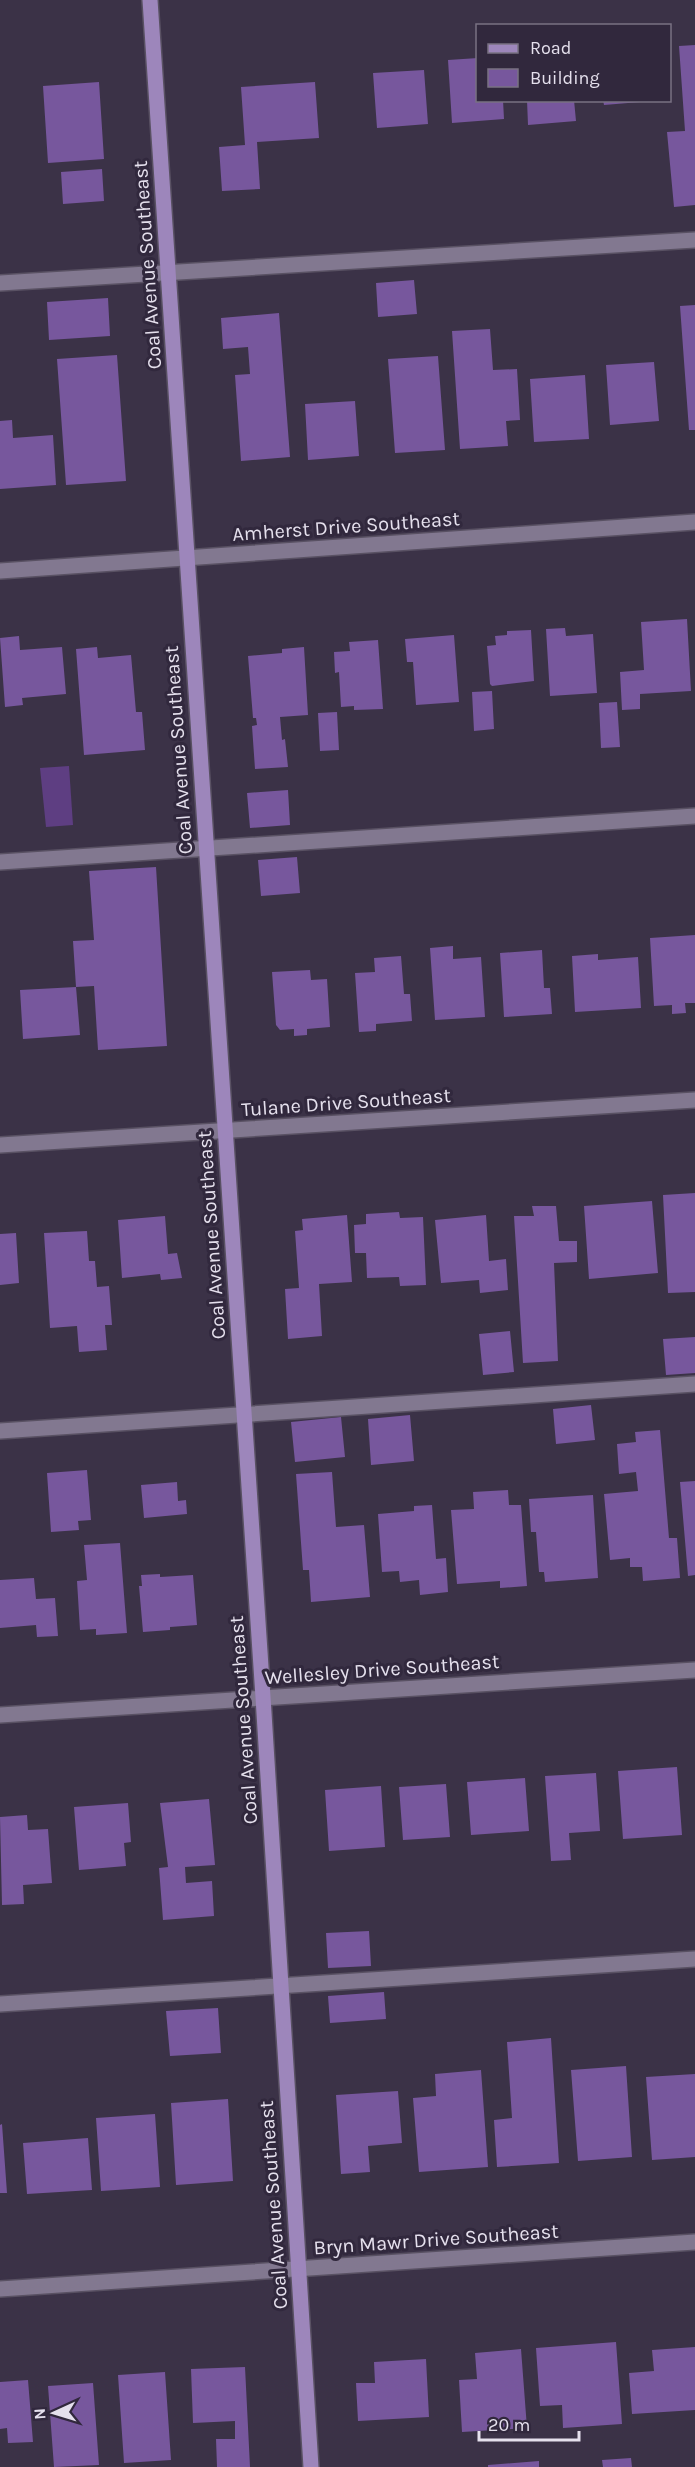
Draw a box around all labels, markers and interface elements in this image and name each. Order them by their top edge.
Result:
legend [476,24,671,102]
text: Road [530,37,571,59]
text: Building [530,67,600,89]
street label: Coal Avenue Southeast [129,159,166,370]
street label: Amherst Drive Southeast [231,507,461,546]
street label: Coal Avenue Southeast [160,644,197,855]
street label: Tulane Drive Southeast [241,1084,452,1121]
street label: Coal Avenue Southeast [193,1129,230,1340]
street label: Coal Avenue Southeast [225,1614,262,1825]
street label: Wellesley Drive Southeast [264,1650,500,1689]
street label: Coal Avenue Southeast [255,2099,292,2310]
street label: Bryn Mawr Drive Southeast [313,2219,560,2260]
north arrow [24,2383,84,2443]
scale bar [479,2404,580,2442]
text: N [30,2408,49,2420]
text: 20 m [488,2414,530,2436]

